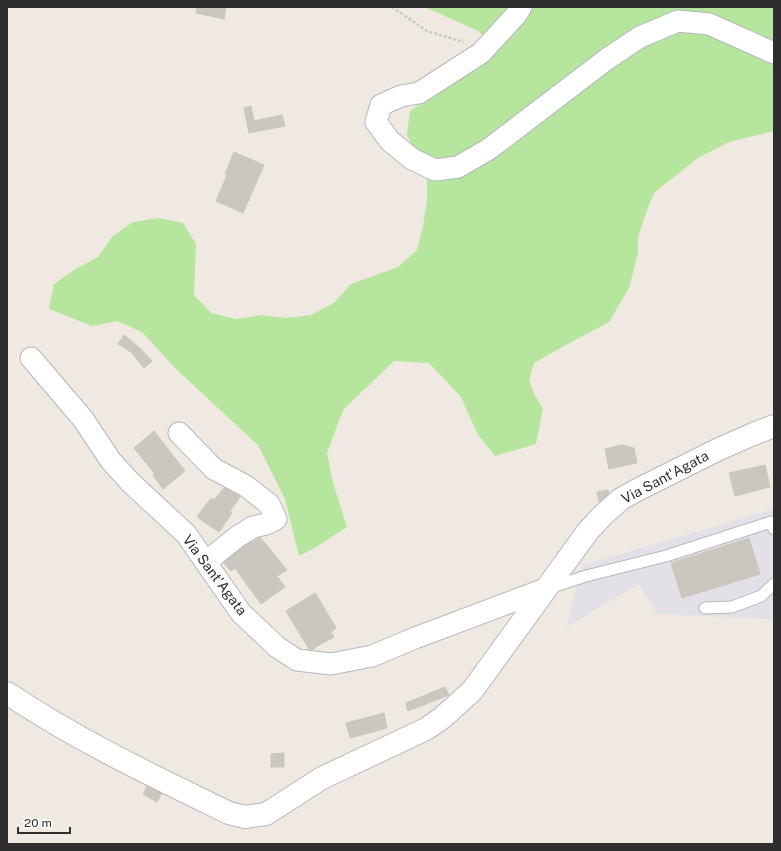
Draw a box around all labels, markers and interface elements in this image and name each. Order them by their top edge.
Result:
street label: Via Sant'Agata [619,447,711,507]
street label: Via Sant'Agata [180,532,250,618]
scale bar [18,809,70,835]
text: 20 m [24,816,52,830]

